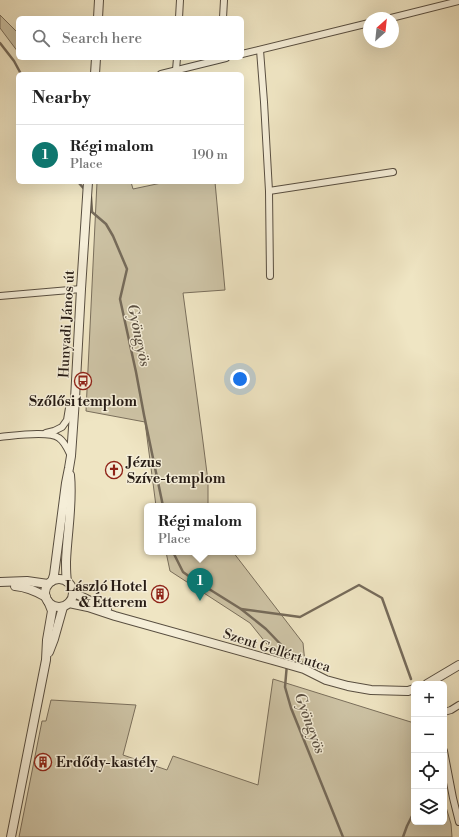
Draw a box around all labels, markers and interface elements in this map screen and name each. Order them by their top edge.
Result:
north arrow [363,12,399,48]
search box [16,16,244,60]
icon: search [30,27,52,49]
text: Search here [62,29,142,48]
text: Nearby [32,87,91,109]
text: Régi malom [70,137,154,156]
text: 1 [42,147,48,163]
text: 190 m [192,147,228,163]
text: Place [70,156,102,172]
street label: Hunyadi János út [55,270,79,378]
water label: Gyöngyös [123,302,155,369]
your location [230,369,250,389]
bus stop icon: Szőlősi templom [73,371,93,391]
place label: Szőlősi templom [29,393,137,411]
place label: Jézus Szíve-templom [125,454,226,488]
church icon: Jézus Szíve-templom [104,460,124,480]
popup [144,503,256,555]
text: Régi malom [158,512,242,531]
text: Place [158,531,191,547]
pin: 1 [187,568,213,601]
place label: László Hotel & Étterem [65,578,147,612]
building icon: László Hotel & Étterem [150,584,170,604]
street label: Szent Gellért utca [221,625,334,677]
map controls [411,681,447,825]
button: + [411,681,447,717]
water label: Gyöngyös [290,690,329,757]
button: − [411,717,447,753]
building icon: Erdődy-kastély [33,752,53,772]
button: locate [411,753,447,789]
place label: Erdődy-kastély [56,754,159,772]
button: layers [411,789,447,825]

